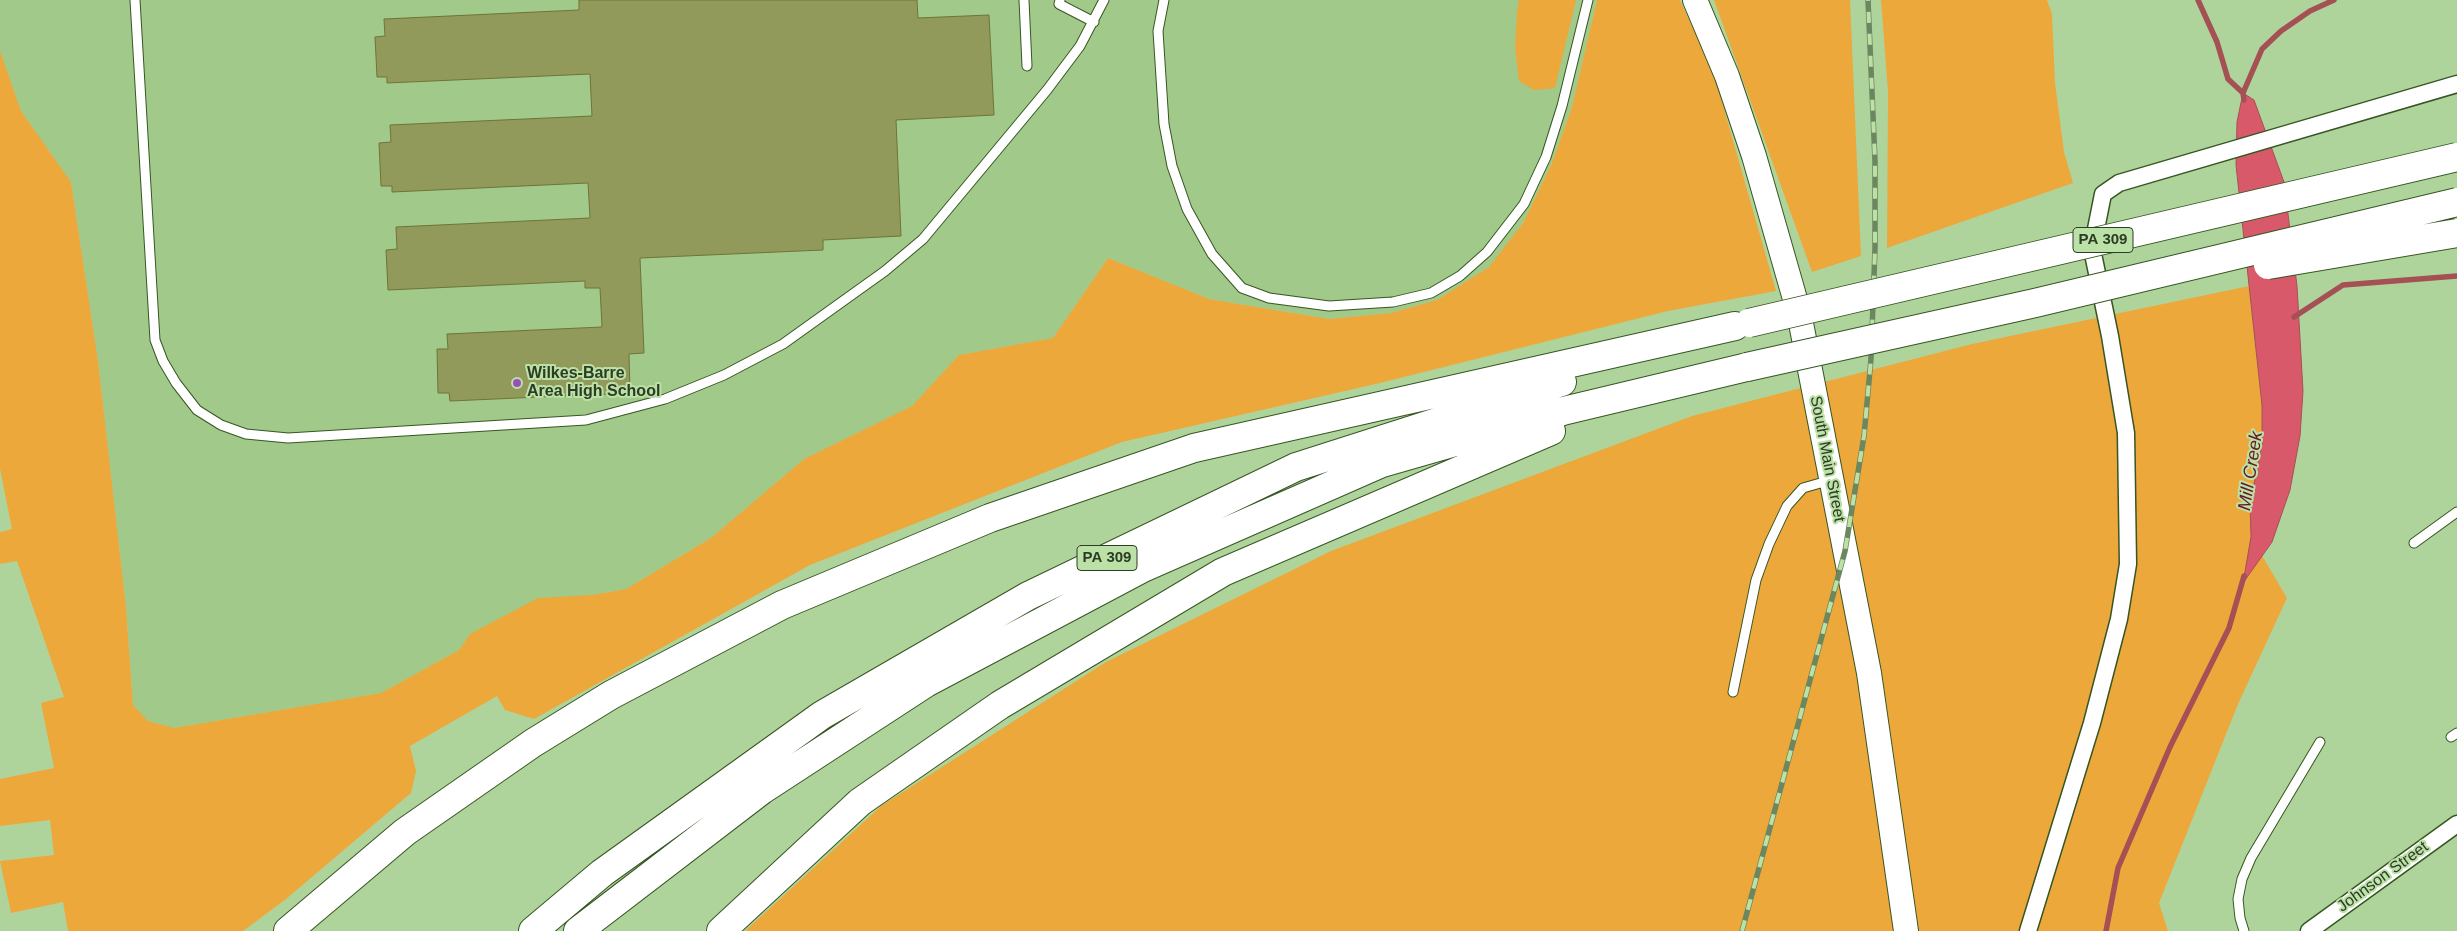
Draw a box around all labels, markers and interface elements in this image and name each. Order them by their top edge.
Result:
road number: PA 309 [2073,228,2133,252]
place label: Wilkes-Barre Area High School [527,364,660,402]
marker: Wilkes-Barre Area High School [511,377,523,389]
street label: South Main Street [1805,394,1849,524]
water label: Mill Creek [2234,430,2268,512]
road number: PA 309 [1077,546,1137,570]
street label: Johnson Street [2334,838,2432,916]

